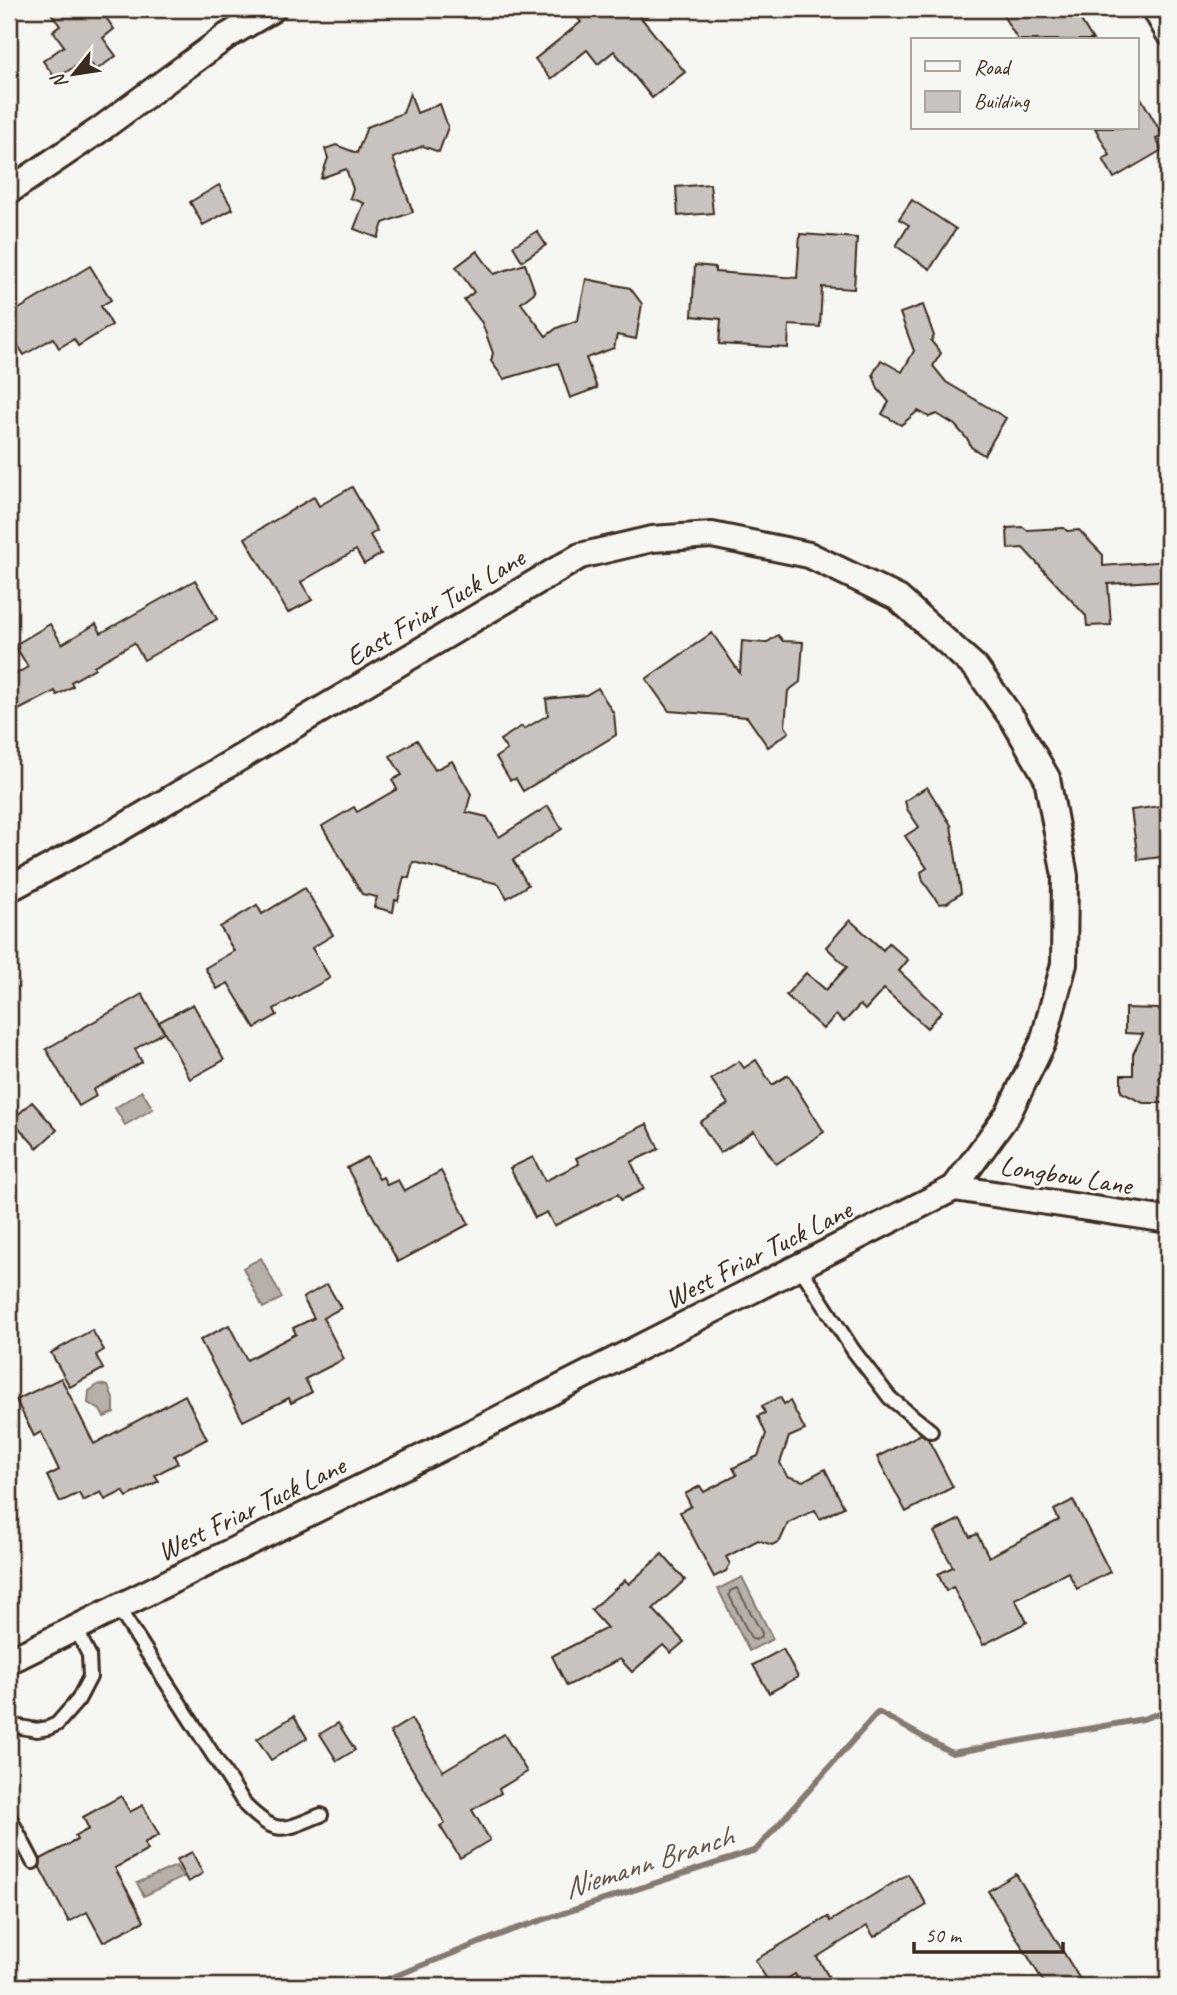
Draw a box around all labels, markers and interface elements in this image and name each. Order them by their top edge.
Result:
north arrow [38,38,108,108]
legend [911,38,1138,130]
text: Road [974,54,1013,80]
text: N [45,68,73,93]
text: Building [974,88,1031,114]
street label: East Friar Tuck Lane [339,539,532,674]
street label: Longbow Lane [998,1147,1136,1203]
street label: West Friar Tuck Lane [659,1191,859,1316]
street label: West Friar Tuck Lane [151,1447,352,1569]
water label: Niemann Branch [559,1816,739,1907]
scale bar [914,1911,1063,1955]
text: 50 m [925,1922,963,1948]

